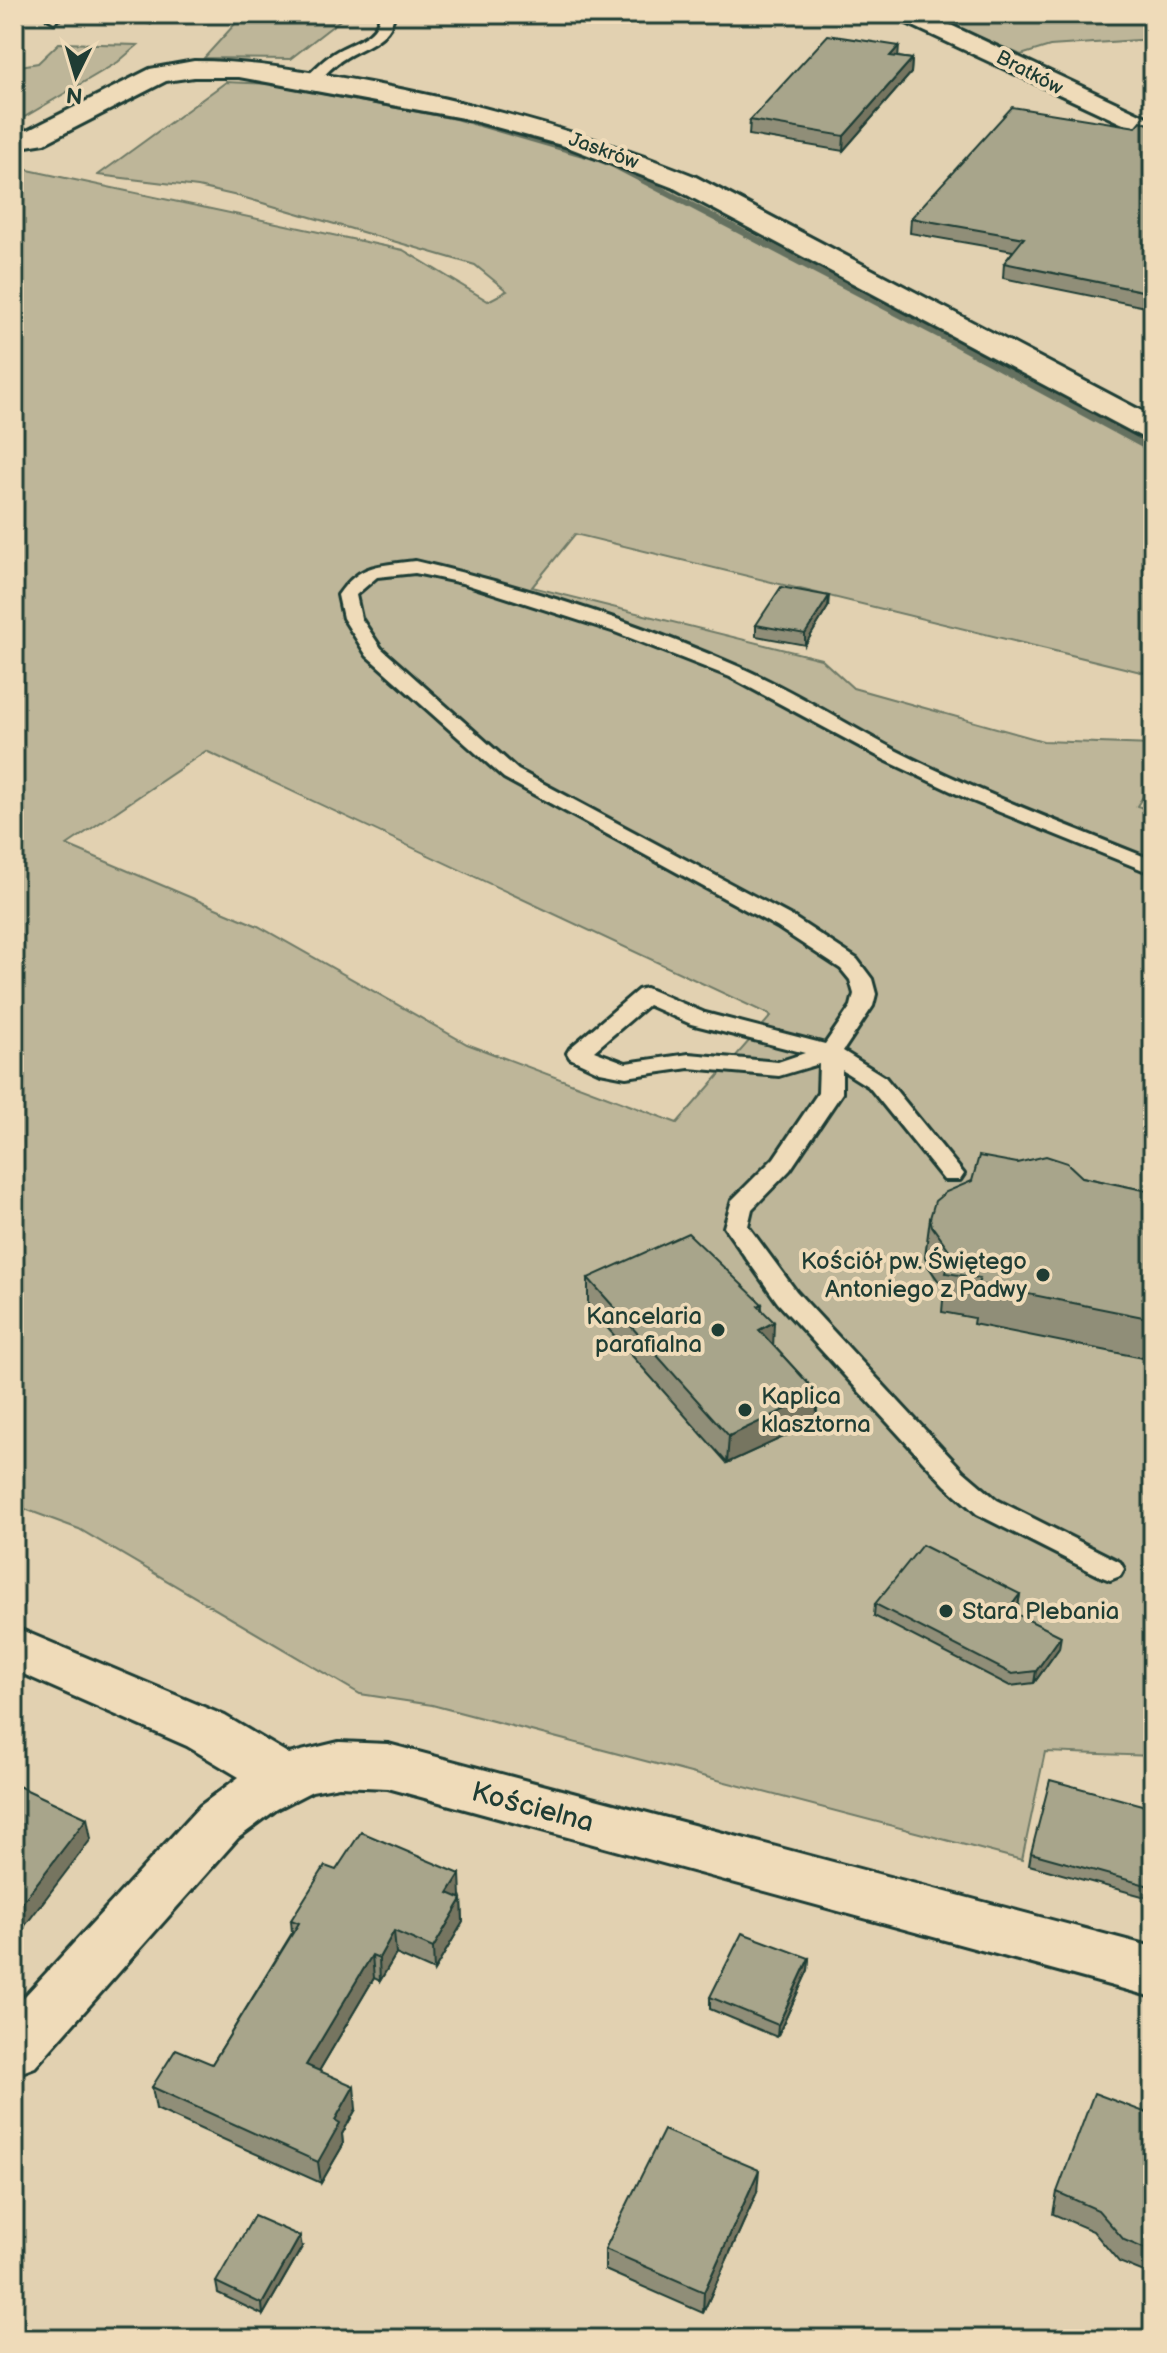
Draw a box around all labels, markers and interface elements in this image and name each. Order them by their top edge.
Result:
north arrow [36,36,116,116]
street label: Bratków [992,45,1068,101]
text: N [65,80,84,109]
street label: Jaskrów [565,127,642,175]
place label: Kościół pw. Świętego Antoniego z Padwy [801,1246,1027,1304]
marker: Kościół pw. Świętego Antoniego z Padwy [1034,1266,1052,1284]
place label: Kancelaria parafialna [586,1302,702,1359]
marker: Kancelaria parafialna [709,1321,727,1339]
place label: Kaplica klasztorna [761,1382,871,1439]
marker: Kaplica klasztorna [736,1401,754,1419]
place label: Stara Plebania [962,1597,1119,1626]
marker: Stara Plebania [937,1602,955,1620]
street label: Kościelna [468,1775,597,1840]

